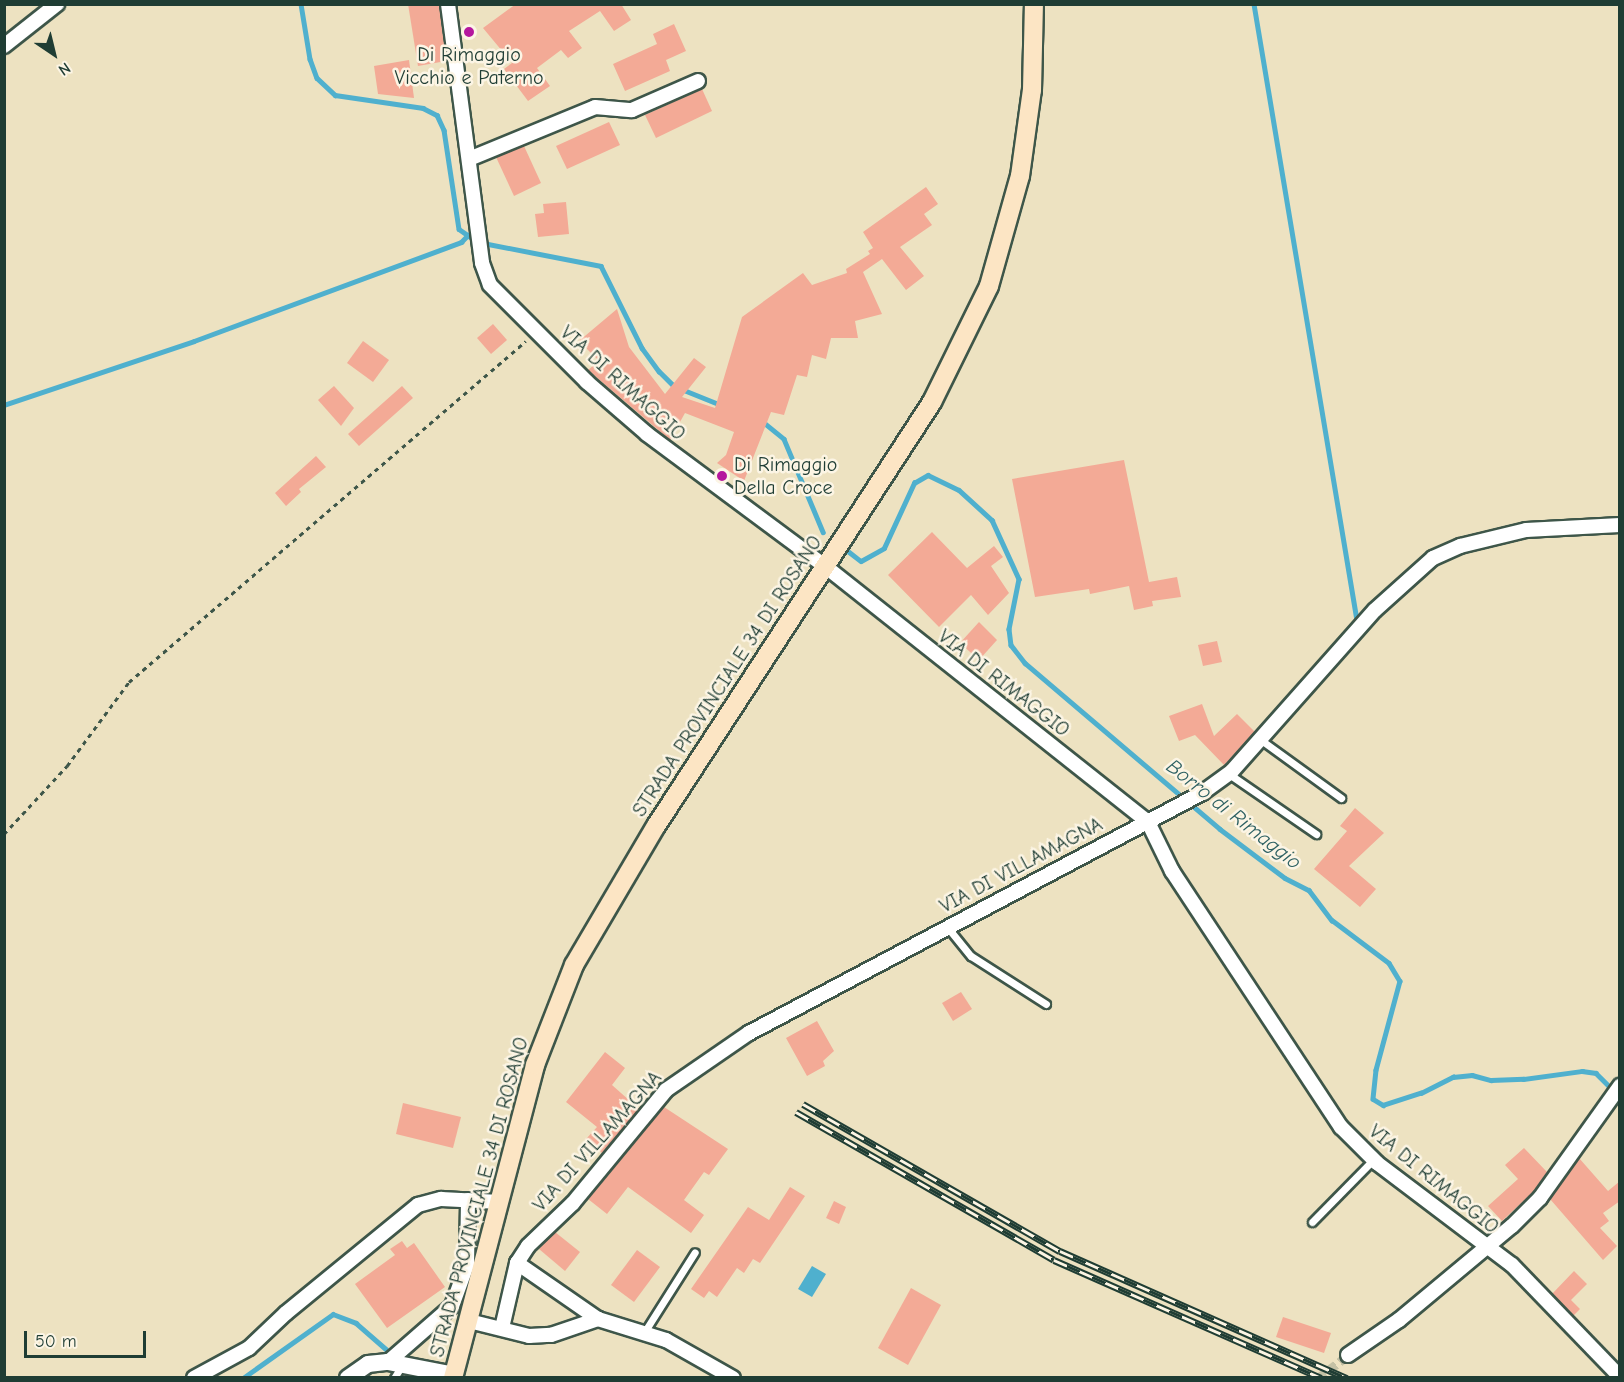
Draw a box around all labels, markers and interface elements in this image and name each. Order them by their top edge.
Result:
north arrow [24,24,84,84]
marker: Di Rimaggio Vicchio e Paterno [462,25,476,39]
place label: Di Rimaggio Vicchio e Paterno [394,42,544,89]
text: N [55,58,74,79]
street label: VIA DI RIMAGGIO [555,320,691,446]
place label: Di Rimaggio Della Croce [734,452,837,499]
marker: Di Rimaggio Della Croce [715,469,729,483]
street label: STRADA PROVINCIALE 34 DI ROSANO [627,531,827,821]
street label: VIA DI RIMAGGIO [933,624,1075,742]
water label: Borro di Rimaggio [1161,753,1307,875]
street label: VIA DI VILLAMAGNA [935,812,1107,918]
street label: STRADA PROVINCIALE 34 DI ROSANO [425,1034,533,1360]
street label: VIA DI VILLAMAGNA [528,1066,666,1216]
street label: VIA DI RIMAGGIO [1364,1119,1504,1239]
scale bar [27,1319,148,1357]
text: 50 m [35,1331,77,1352]

